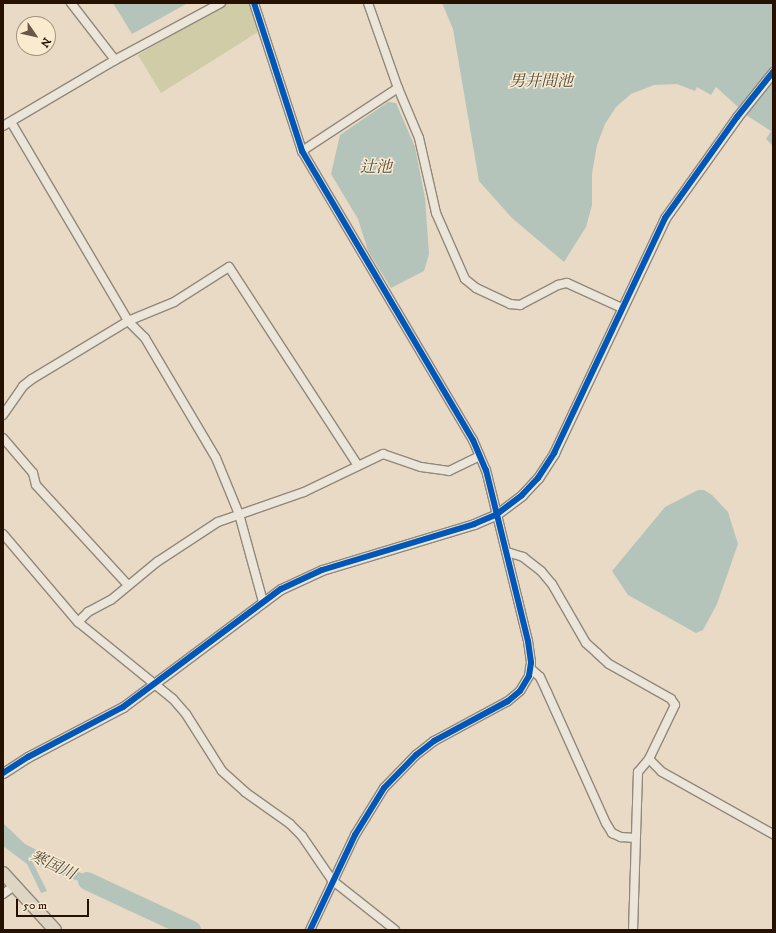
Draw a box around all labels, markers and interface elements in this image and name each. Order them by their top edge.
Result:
north arrow [16,16,56,56]
text: N [37,34,53,50]
water label: 男井間池 [509,71,573,91]
water label: 辻池 [360,157,392,177]
water label: 寒国川 [27,846,79,884]
scale bar [18,891,91,917]
text: 50 m [23,898,47,913]

